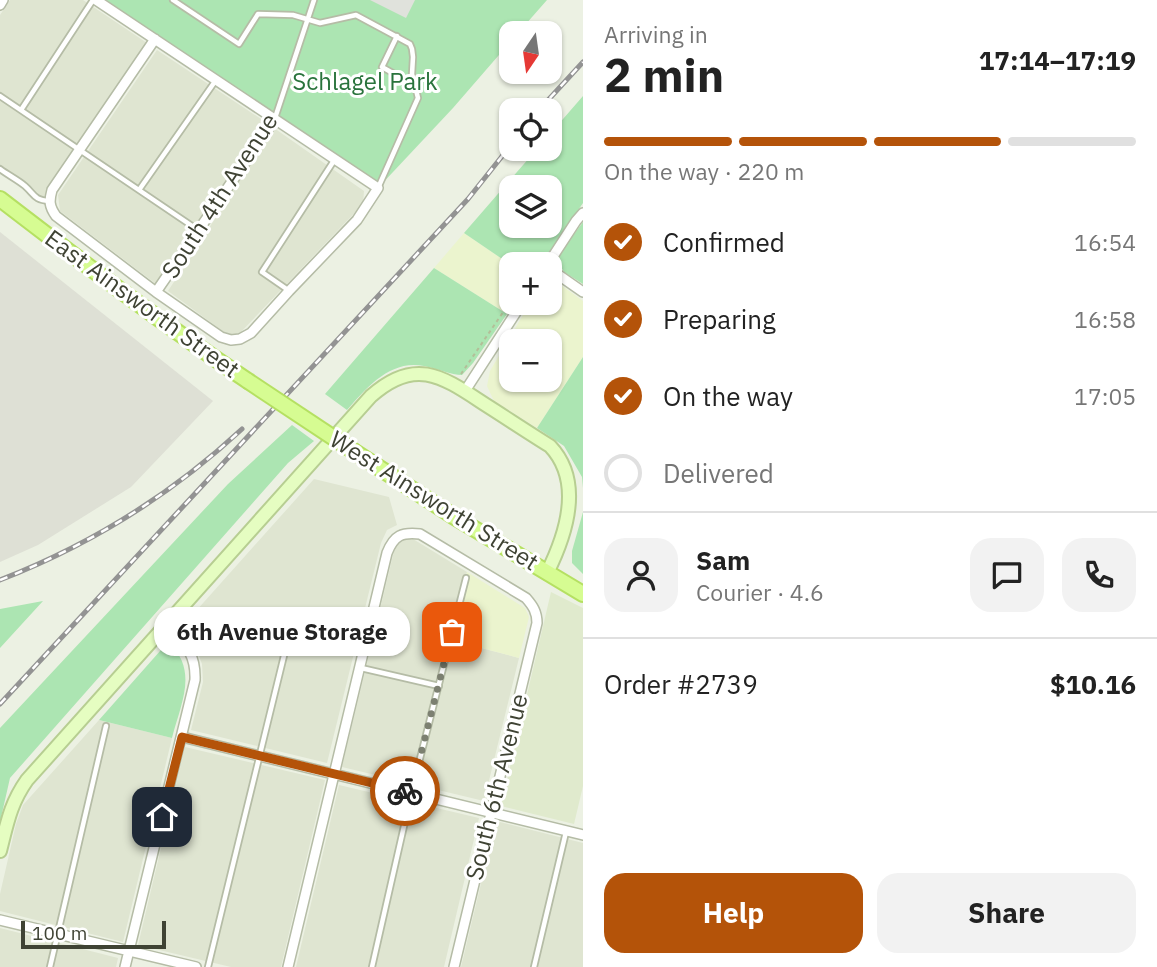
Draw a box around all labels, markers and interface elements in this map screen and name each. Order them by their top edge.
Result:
text: Arriving in [604,19,708,49]
north arrow [499,21,562,84]
map controls [499,21,562,392]
text: 17:14–17:19 [979,43,1136,77]
text: 2 min [604,45,724,105]
park label: Schlagel Park [292,65,438,97]
button: locate [499,98,562,161]
street label: South 4th Avenue [154,107,285,284]
text: On the way · 220 m [604,156,804,186]
button: layers [499,175,562,238]
street label: East Ainsworth Street [39,222,246,385]
icon: check [604,223,642,261]
text: Confirmed [663,225,785,259]
text: 16:54 [1074,227,1136,257]
button: + [499,252,562,315]
icon: check [604,300,642,338]
text: Preparing [663,302,776,336]
text: 16:58 [1074,304,1136,334]
button: − [499,329,562,392]
icon: check [604,377,642,415]
text: On the way [663,379,793,413]
text: 17:05 [1074,381,1136,411]
street label: West Ainsworth Street [324,423,545,577]
text: Delivered [663,456,774,490]
button: person [604,538,678,612]
button: chat [970,538,1044,612]
button: phone [1062,538,1136,612]
text: Sam [696,543,750,577]
text: Courier · 4.6 [696,577,824,607]
pin [422,602,482,662]
callout: 6th Avenue Storage [154,608,410,656]
icon: bag [433,613,471,651]
text: 6th Avenue Storage [176,616,388,646]
text: Order #2739 [604,667,758,701]
text: $10.16 [1050,667,1136,701]
street label: South 6th Avenue [457,690,535,883]
courier [370,756,440,826]
icon: bike [386,772,424,810]
pin [132,787,192,847]
icon: home [143,798,181,836]
button: Help [604,873,863,953]
button: Share [877,873,1136,953]
scale bar [21,918,166,950]
text: 100 m [32,921,87,945]

